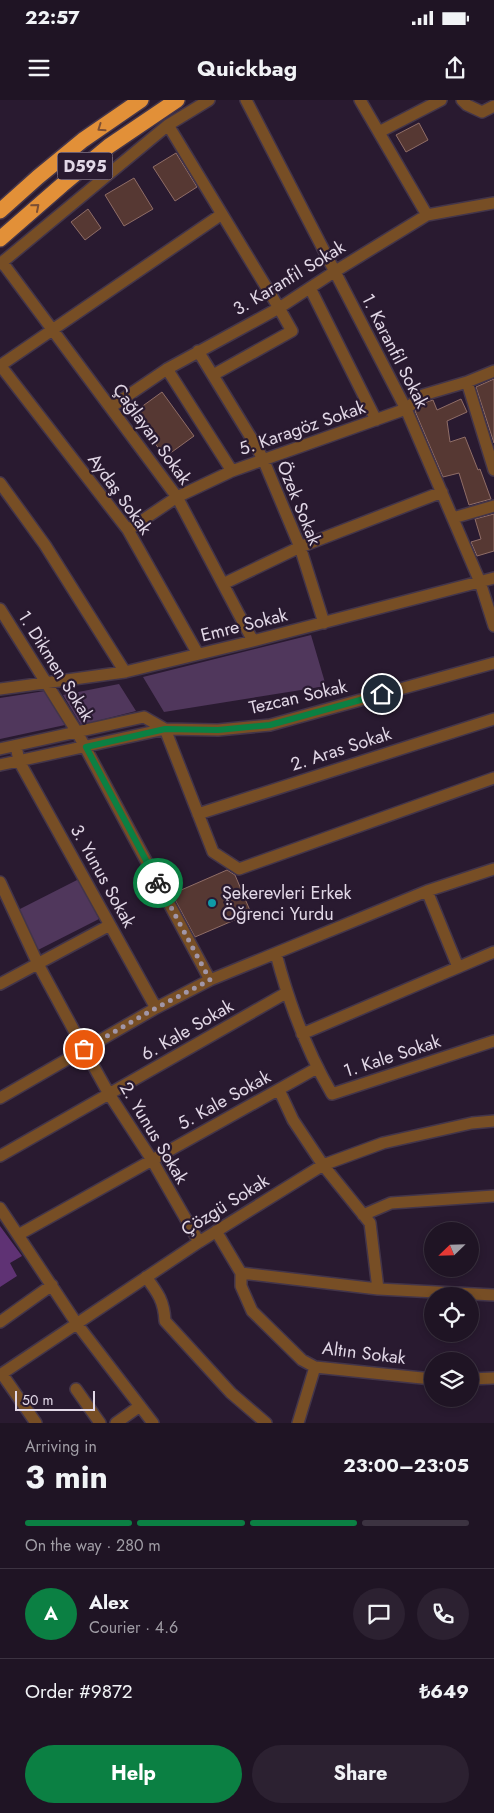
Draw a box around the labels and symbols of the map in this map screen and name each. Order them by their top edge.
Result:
one-way arrow [97,122,106,131]
road number: D595 [58,152,112,180]
one-way arrow [31,204,40,213]
street label: 3. Karanfil Sokak [228,234,350,322]
street label: 1. Karanfil Sokak [355,289,435,413]
street label: Çağlayan Sokak [106,378,198,490]
street label: 5. Karagöz Sokak [235,394,369,462]
street label: Aydaş Sokak [82,448,158,540]
street label: Özek Sokak [270,457,328,549]
street label: Emre Sokak [198,602,290,648]
street label: 1. Dikmen Sokak [12,606,100,726]
street label: Tezcan Sokak [246,673,350,721]
pin [361,673,403,715]
street label: 2. Aras Sokak [287,720,395,778]
street label: 3. Yunus Sokak [64,820,142,932]
courier [133,858,183,908]
place label: Şekerevleri Erkek Öğrenci Yurdu [222,880,352,927]
marker: Şekerevleri Erkek Öğrenci Yurdu [206,897,218,909]
street label: 6. Kale Sokak [136,993,238,1067]
pin [63,1028,105,1070]
street label: 1. Kale Sokak [340,1028,444,1084]
street label: 5. Kale Sokak [173,1064,275,1136]
street label: 2. Yunus Sokak [113,1077,195,1189]
street label: Çözgü Sokak [176,1168,274,1242]
north arrow [424,1222,479,1278]
street label: Altın Sokak [321,1335,407,1371]
scale bar [15,1388,95,1411]

